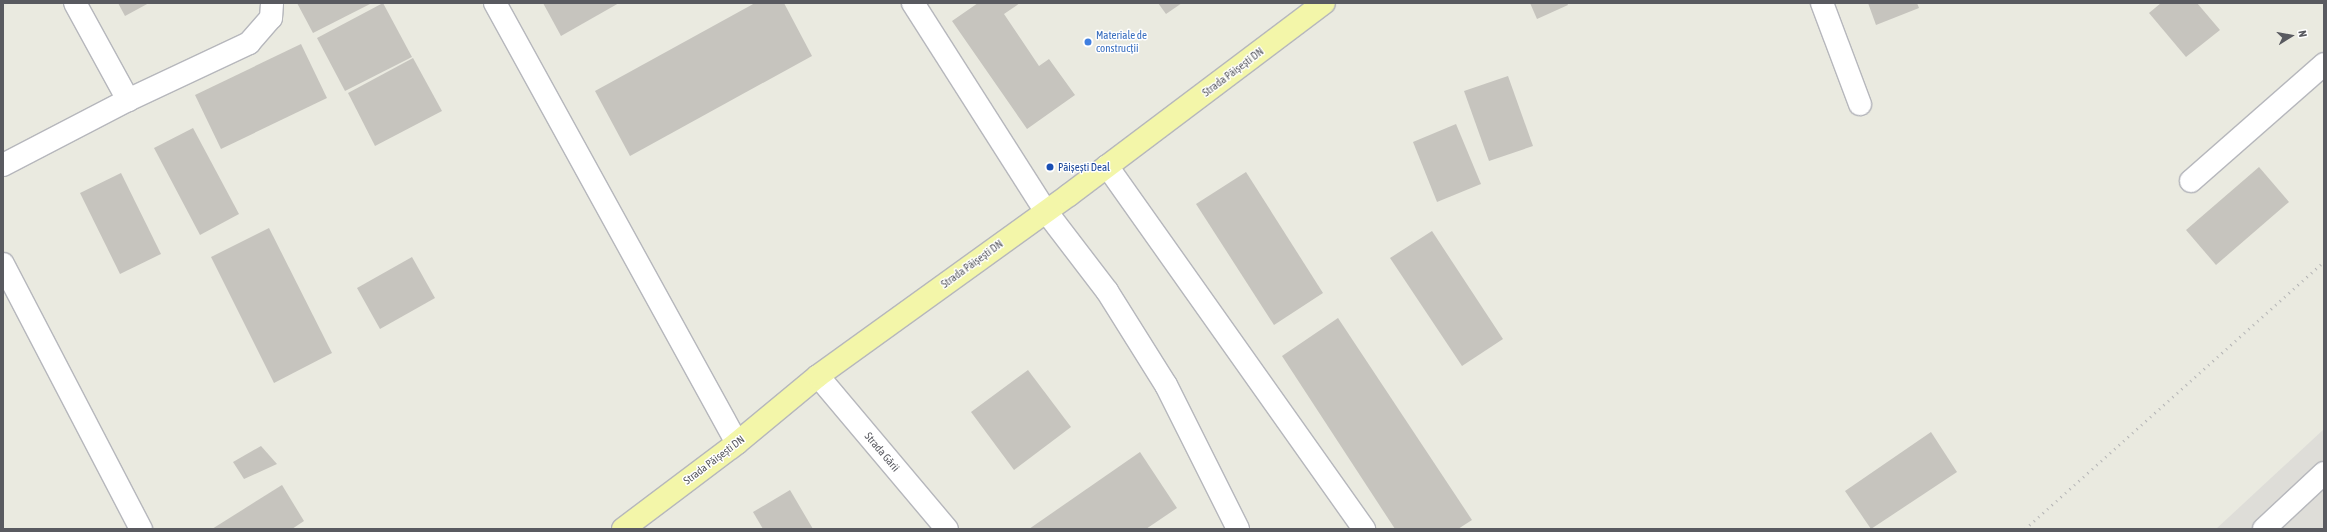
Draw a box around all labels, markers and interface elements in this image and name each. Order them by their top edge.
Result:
north arrow [2271,16,2311,56]
place label: Materiale de construcții [1096,29,1147,55]
text: N [2296,29,2309,38]
marker: Materiale de construcții [1083,37,1093,47]
street label: Strada Păișești DN [1200,45,1266,99]
place label: Păișești Deal [1058,160,1110,174]
marker: Păișești Deal [1045,162,1055,172]
street label: Strada Păișești DN [939,237,1005,291]
street label: Strada Gării [862,430,902,474]
street label: Strada Păișești DN [681,433,747,487]

